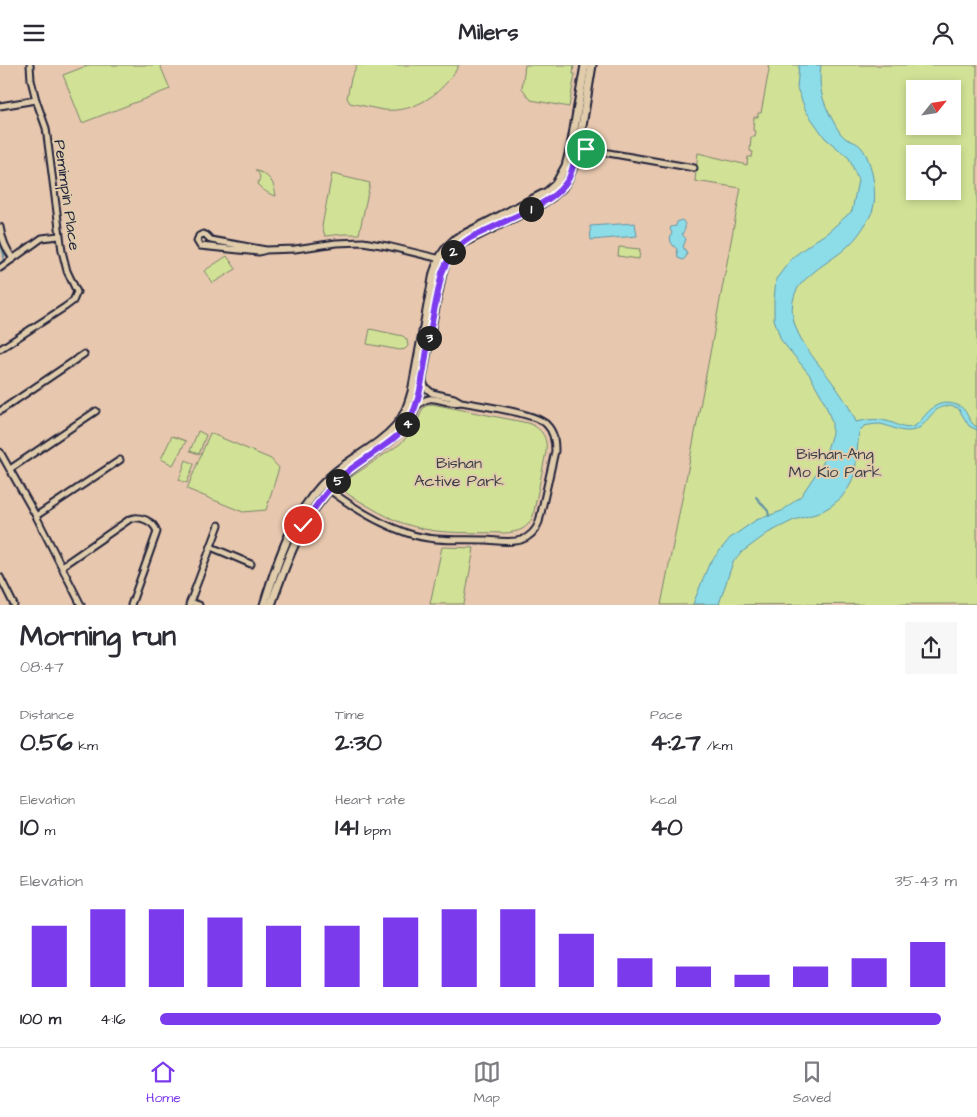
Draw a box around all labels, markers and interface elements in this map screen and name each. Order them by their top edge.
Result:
text: Milers [458,17,519,48]
icon: menu [20,19,48,47]
icon: person [929,19,957,47]
north arrow [906,80,961,135]
map controls [906,80,961,200]
pin [565,128,607,170]
icon: arrive [572,135,600,163]
street label: Pemimpin Place [48,138,86,252]
button: locate [906,145,961,200]
pin: 1 [518,197,544,221]
text: 1 [531,199,532,219]
pin: 2 [440,239,466,265]
text: 2 [449,242,458,262]
pin: 3 [416,325,442,351]
text: 3 [426,328,433,348]
pin: 4 [394,411,420,437]
text: 4 [403,414,412,434]
park label: Bishan-Ang Mo Kio Park [788,443,882,483]
park label: Bishan Active Park [414,452,504,492]
pin: 5 [326,469,350,493]
text: 5 [334,471,343,491]
pin [282,504,324,546]
icon: check [289,511,317,539]
text: Morning run [20,617,176,656]
button: share [905,622,957,674]
text: 08:47 [20,656,64,678]
text: Distance [20,705,74,725]
text: Time [335,705,364,725]
text: Pace [650,705,682,725]
text: 0.56 [20,725,73,760]
text: 2:30 [335,725,382,760]
text: 4:27 [650,725,701,760]
text: km [73,736,98,756]
text: /km [701,736,732,756]
text: Elevation [20,790,75,810]
text: Heart rate [335,790,405,810]
text: kcal [650,790,677,810]
text: 10 [20,810,39,845]
text: 141 [335,810,358,845]
text: 40 [650,810,683,845]
text: m [39,821,56,841]
text: bpm [358,821,391,841]
text: Elevation [20,870,83,892]
text: 35–43 m [895,870,957,892]
text: 100 m [20,1008,61,1030]
text: 4:16 [100,1008,126,1030]
tab: Home [146,1058,181,1108]
tab: Map [473,1058,501,1108]
tab: Saved [793,1058,831,1108]

